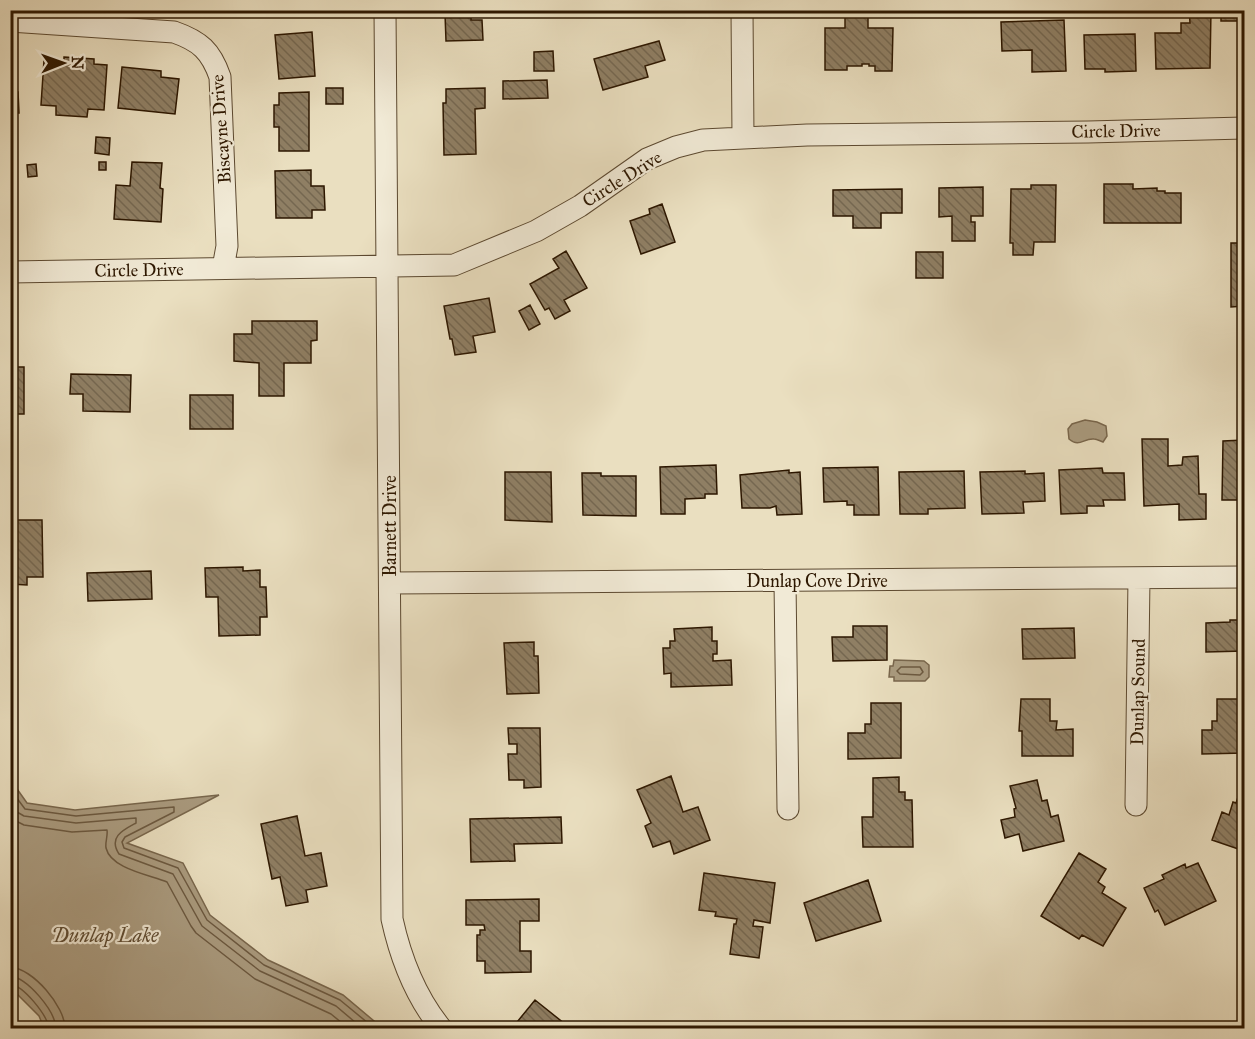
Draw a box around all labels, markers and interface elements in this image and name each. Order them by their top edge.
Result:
north arrow [33,33,93,93]
text: N [68,56,87,70]
street label: Biscayne Drive [206,74,236,184]
street label: Circle Drive [1071,119,1161,143]
street label: Circle Drive [578,146,666,212]
street label: Circle Drive [94,258,184,282]
street label: Barnett Drive [379,475,401,577]
street label: Dunlap Cove Drive [746,570,888,592]
street label: Dunlap Sound [1126,638,1150,746]
water label: Dunlap Lake [52,923,159,948]

